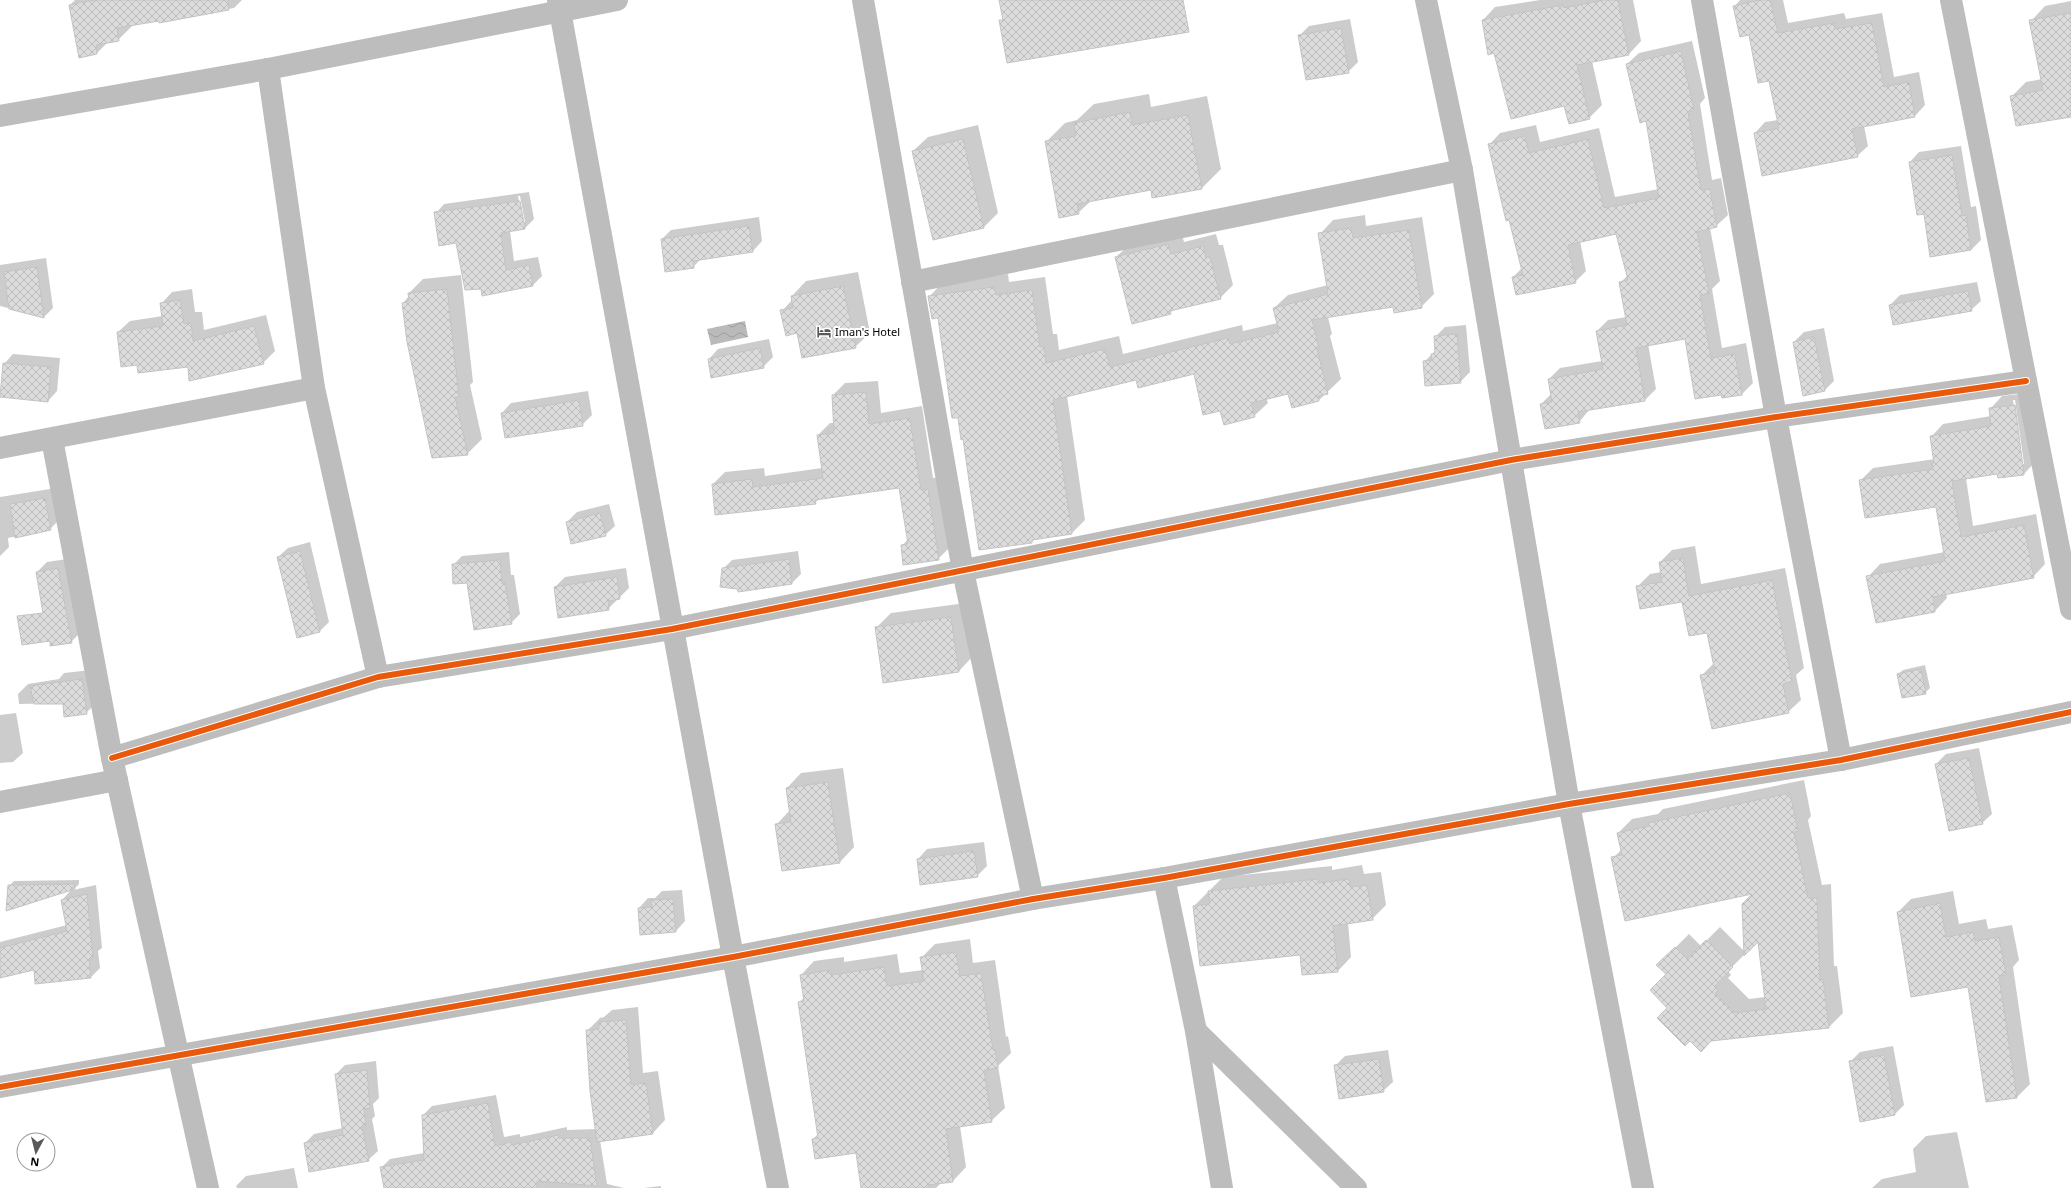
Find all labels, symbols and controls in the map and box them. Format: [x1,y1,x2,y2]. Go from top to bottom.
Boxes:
hotel icon: Iman's Hotel [816,324,832,340]
place label: Iman's Hotel [835,324,900,339]
north arrow [16,1132,56,1172]
text: N [29,1154,40,1170]

